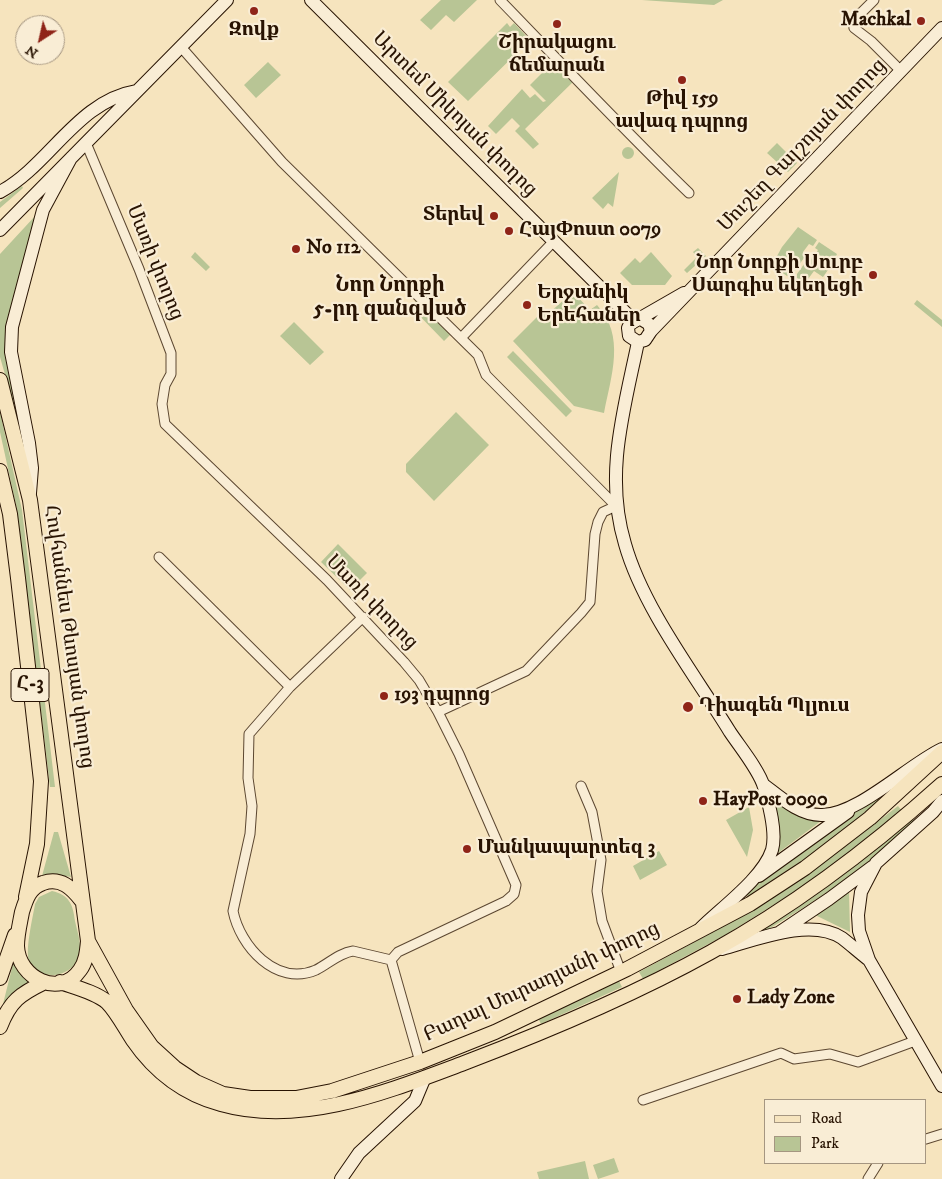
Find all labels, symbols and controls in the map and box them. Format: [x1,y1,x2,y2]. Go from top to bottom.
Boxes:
marker: Զովք [248,5,260,17]
place label: Machkal [841,9,911,33]
north arrow [15,15,65,65]
marker: Machkal [915,15,927,27]
marker: Շիրակացու ճեմարան [551,18,563,30]
place label: Զովք [229,19,279,43]
street label: Արտեմ Միկոյան փողոց [366,27,542,203]
place label: Շիրակացու ճեմարան [498,32,616,79]
text: N [22,41,42,62]
street label: Մուշեղ Գալշոյան փողոց [714,54,892,238]
marker: Թիվ 159 ավագ դպրոց [676,74,688,86]
place label: Թիվ 159 ավագ դպրոց [615,88,749,135]
street label: Մառի փողոց [120,202,188,324]
place label: Տերեվ [423,204,484,228]
marker: Տերեվ [488,210,500,222]
place label: ՀայՓոստ 0079 [519,219,661,243]
marker: ՀայՓոստ 0079 [503,225,515,237]
place label: No 112 [306,237,361,261]
marker: No 112 [290,243,302,255]
place label: Նոր Նորքի Սուրբ Սարգիս եկեղեցի [691,252,863,299]
marker: Նոր Նորքի Սուրբ Սարգիս եկեղեցի [867,269,879,281]
district label: Նոր Նորքի 5-րդ զանգված [314,274,466,324]
place label: Երջանիկ Երեհաներ [537,282,641,329]
marker: Երջանիկ Երեհաներ [521,299,533,311]
street label: Հովհաննես Թևոսյան փողոց [38,504,98,770]
street label: Մառի փողոց [320,551,422,655]
road number: Հ-3 [11,668,49,702]
place label: 193 դպրոց [394,684,490,708]
marker: 193 դպրոց [378,690,390,702]
place label: Դիագեն Պլյուս [699,695,849,719]
marker: Դիագեն Պլյուս [681,700,695,714]
place label: HayPost 0090 [713,789,828,813]
marker: HayPost 0090 [697,795,709,807]
place label: Մանկապարտեզ 3 [477,837,655,861]
marker: Մանկապարտեզ 3 [461,843,473,855]
street label: Բադալ Մուրադյանի փողոց [420,918,664,1048]
place label: Lady Zone [747,987,835,1011]
marker: Lady Zone [731,993,743,1005]
legend [764,1099,927,1164]
text: Road [811,1109,842,1128]
text: Park [811,1134,839,1153]

